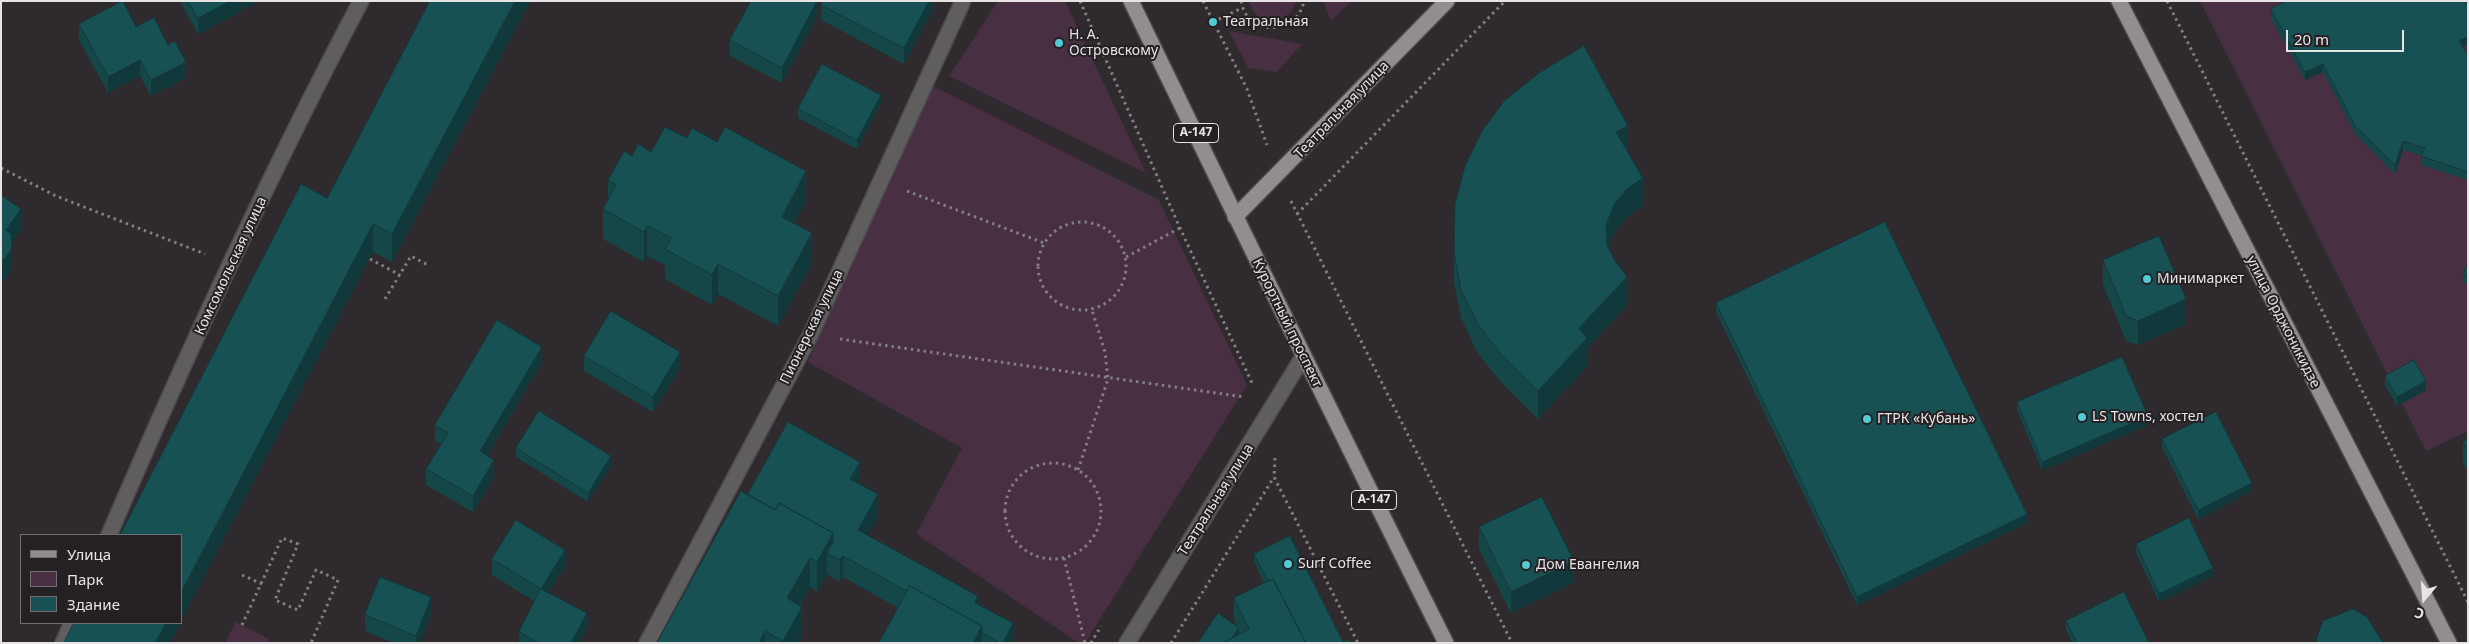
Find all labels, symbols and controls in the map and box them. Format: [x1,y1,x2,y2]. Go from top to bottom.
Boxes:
place label: Театральная [1223,14,1309,30]
marker: Театральная [1207,16,1219,28]
scale bar [2289,20,2406,52]
place label: Н. А. Островскому [1069,27,1158,59]
text: 20 m [2294,29,2329,49]
marker: Н. А. Островскому [1053,37,1065,49]
street label: Театральная улица [1291,58,1393,162]
road number: А-147 [1174,124,1218,142]
street label: Комсомольская улица [192,194,270,338]
street label: улица Орджоникидзе [2242,253,2324,391]
street label: Курортный проспект [1248,256,1326,390]
street label: Пионерская улица [777,267,847,387]
place label: Минимаркет [2157,271,2244,287]
marker: Минимаркет [2141,273,2153,285]
place label: LS Towns, хостел [2092,409,2204,425]
place label: ГТРК «Кубань» [1877,411,1975,427]
marker: LS Towns, хостел [2076,411,2088,423]
marker: ГТРК «Кубань» [1861,413,1873,425]
street label: Театральная улица [1175,441,1257,559]
road number: А-147 [1352,490,1396,510]
legend [20,534,182,624]
text: Улица [67,544,111,564]
place label: Surf Coffee [1298,556,1371,572]
place label: Дом Евангелия [1536,557,1640,573]
marker: Surf Coffee [1282,558,1294,570]
marker: Дом Евангелия [1520,559,1532,571]
text: Парк [67,569,103,589]
north arrow [2399,574,2449,624]
text: Здание [67,594,120,614]
text: С [2412,603,2426,624]

